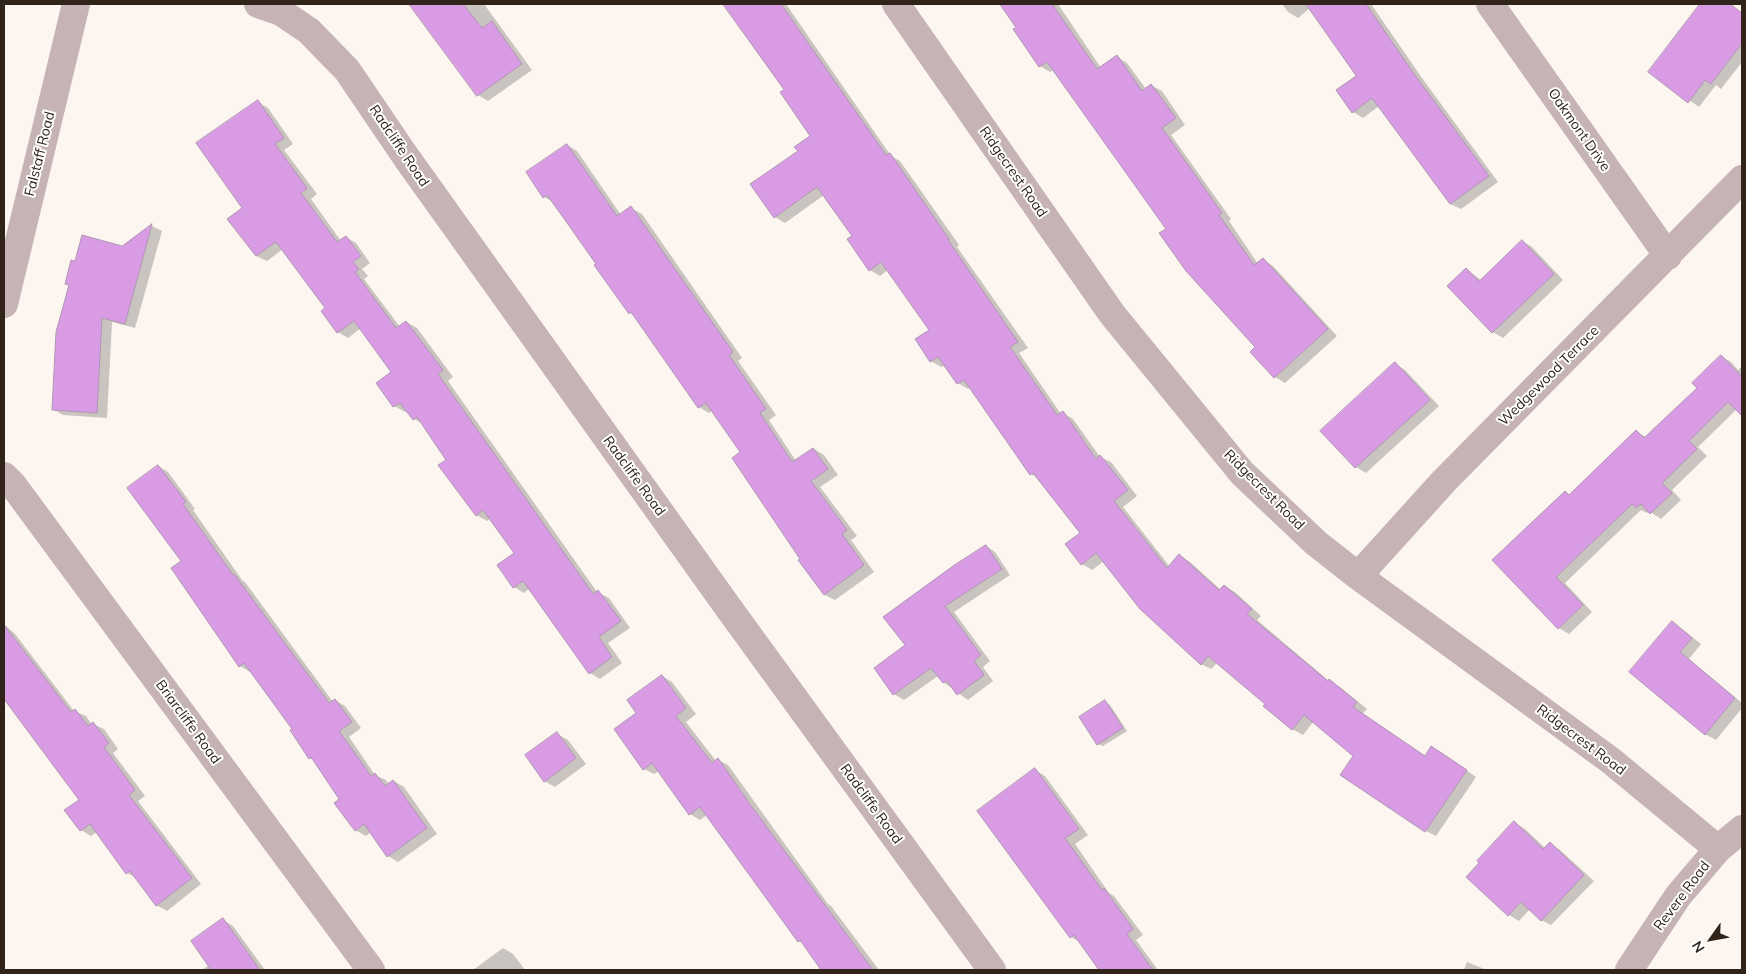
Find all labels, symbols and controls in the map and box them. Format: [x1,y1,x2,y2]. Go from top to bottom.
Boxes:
street label: Oakmont Drive [1544,85,1614,175]
street label: Radcliffe Road [366,102,432,190]
street label: Falstaff Road [21,110,59,198]
street label: Ridgecrest Road [975,123,1051,221]
street label: Wedgewood Terrace [1495,322,1603,430]
street label: Radcliffe Road [599,433,669,519]
street label: Ridgecrest Road [1220,446,1308,534]
street label: Briarcliffe Road [152,677,224,767]
street label: Ridgecrest Road [1533,701,1629,779]
street label: Radcliffe Road [836,761,906,847]
street label: Revere Road [1650,858,1714,934]
north arrow [1686,914,1736,964]
text: N [1688,938,1709,956]

